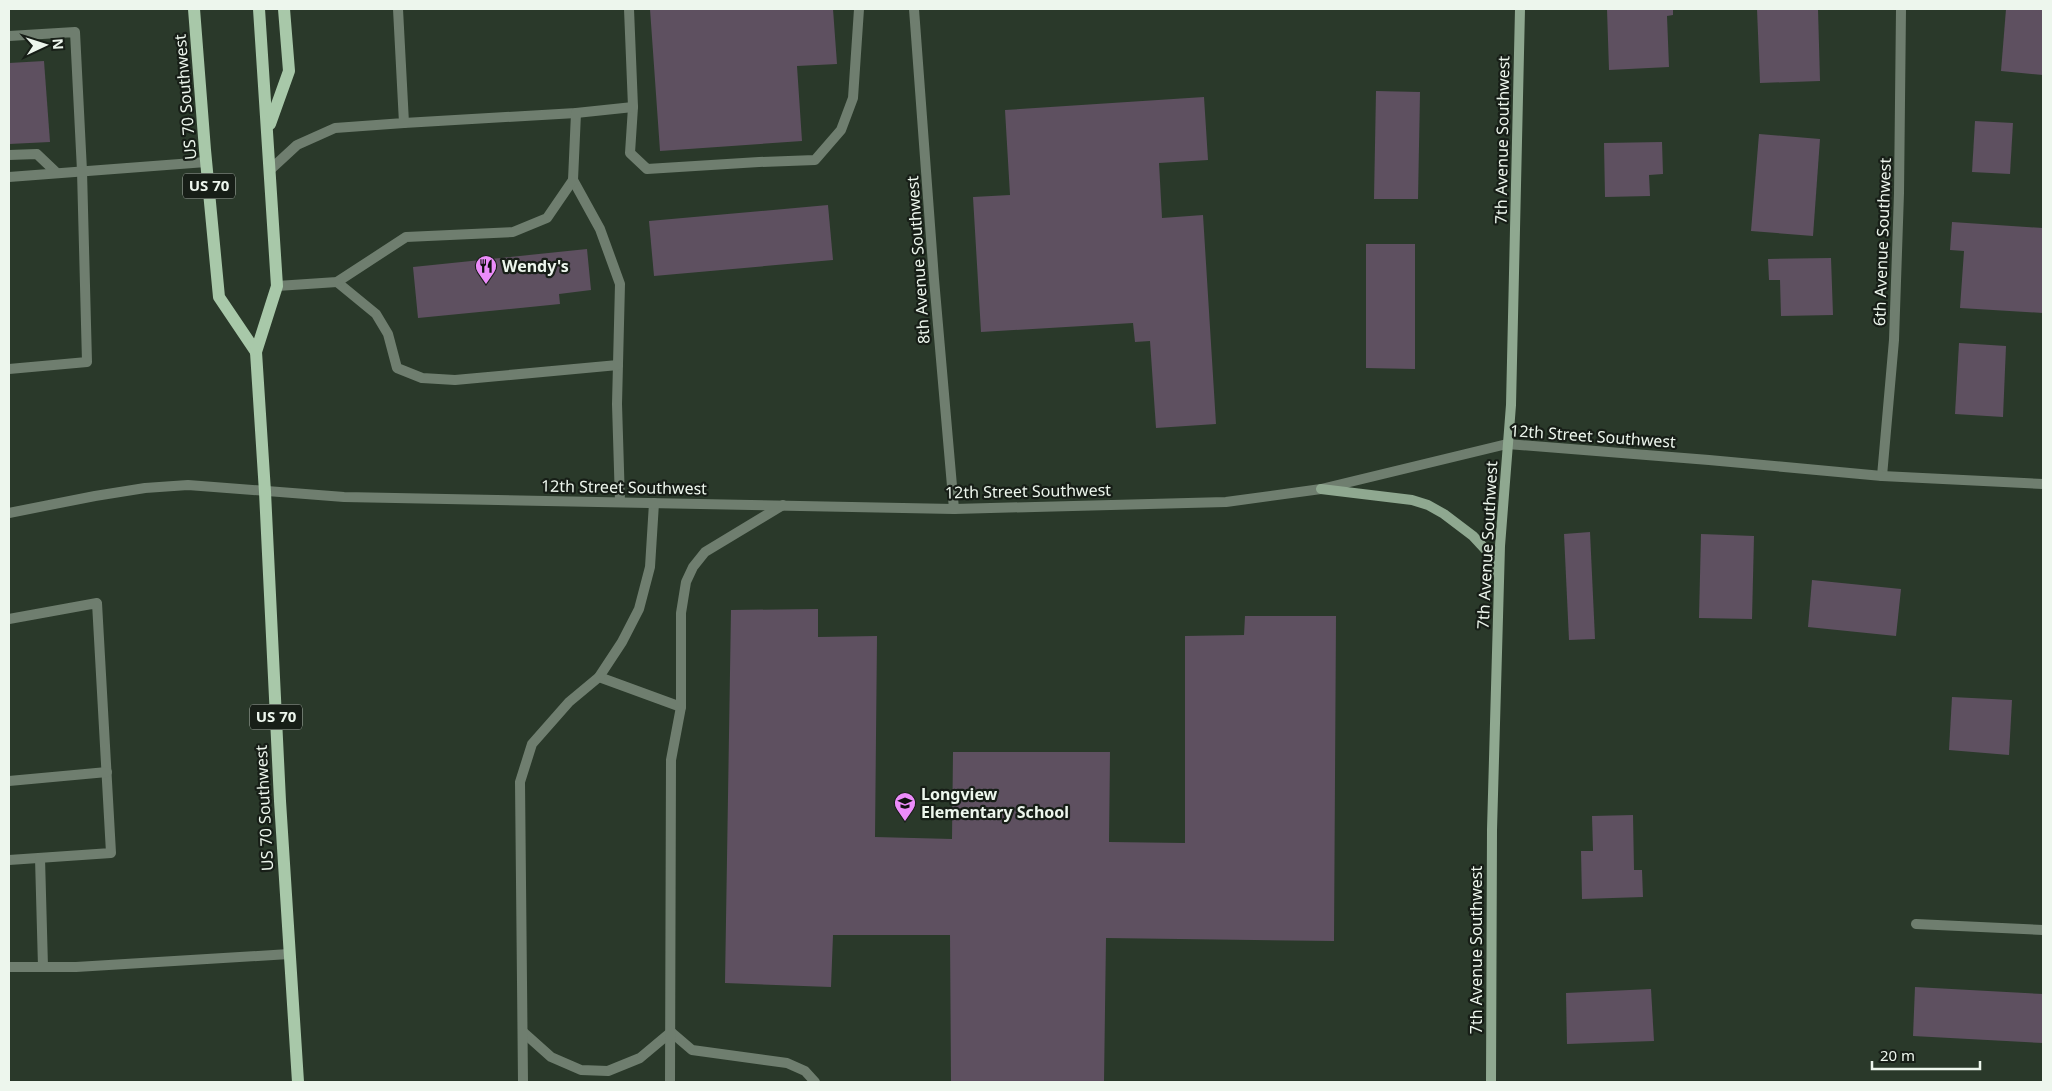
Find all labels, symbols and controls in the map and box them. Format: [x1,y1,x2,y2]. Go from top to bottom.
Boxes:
north arrow [20,20,70,70]
street label: US 70 Southwest [169,33,201,161]
text: N [49,38,68,50]
street label: 7th Avenue Southwest [1490,55,1514,224]
street label: 6th Avenue Southwest [1868,157,1896,327]
road number: US 70 [183,174,235,198]
street label: 8th Avenue Southwest [901,175,935,345]
restaurant icon: Wendy's [474,254,498,285]
place label: Wendy's [502,255,569,277]
street label: 12th Street Southwest [1509,419,1677,453]
street label: 7th Avenue Southwest [1472,460,1502,630]
street label: 12th Street Southwest [541,475,707,499]
street label: 12th Street Southwest [945,479,1111,503]
road number: US 70 [250,704,302,730]
street label: US 70 Southwest [250,744,278,872]
place label: Longview Elementary School [921,783,1069,823]
school or university icon: Longview Elementary School [893,791,917,822]
street label: 7th Avenue Southwest [1465,866,1487,1034]
scale bar [1872,1038,1980,1070]
text: 20 m [1880,1045,1915,1065]

